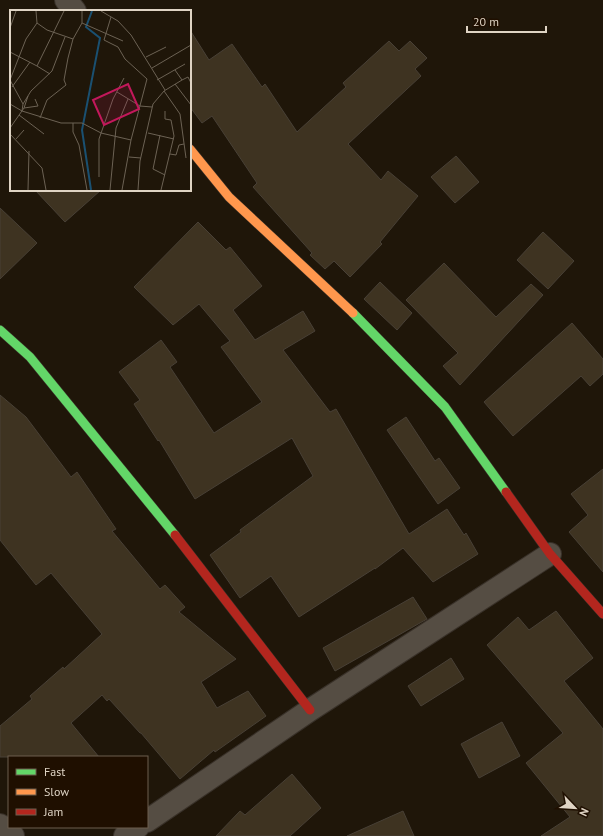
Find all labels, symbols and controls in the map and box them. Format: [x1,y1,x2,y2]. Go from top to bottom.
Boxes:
scale bar [467,8,546,34]
inset map [10,10,191,191]
text: 20 m [473,14,499,29]
legend [8,756,148,828]
text: Fast [44,764,65,779]
text: Slow [44,784,69,799]
north arrow [555,788,595,828]
text: Jam [43,804,63,819]
text: N [576,806,592,818]

